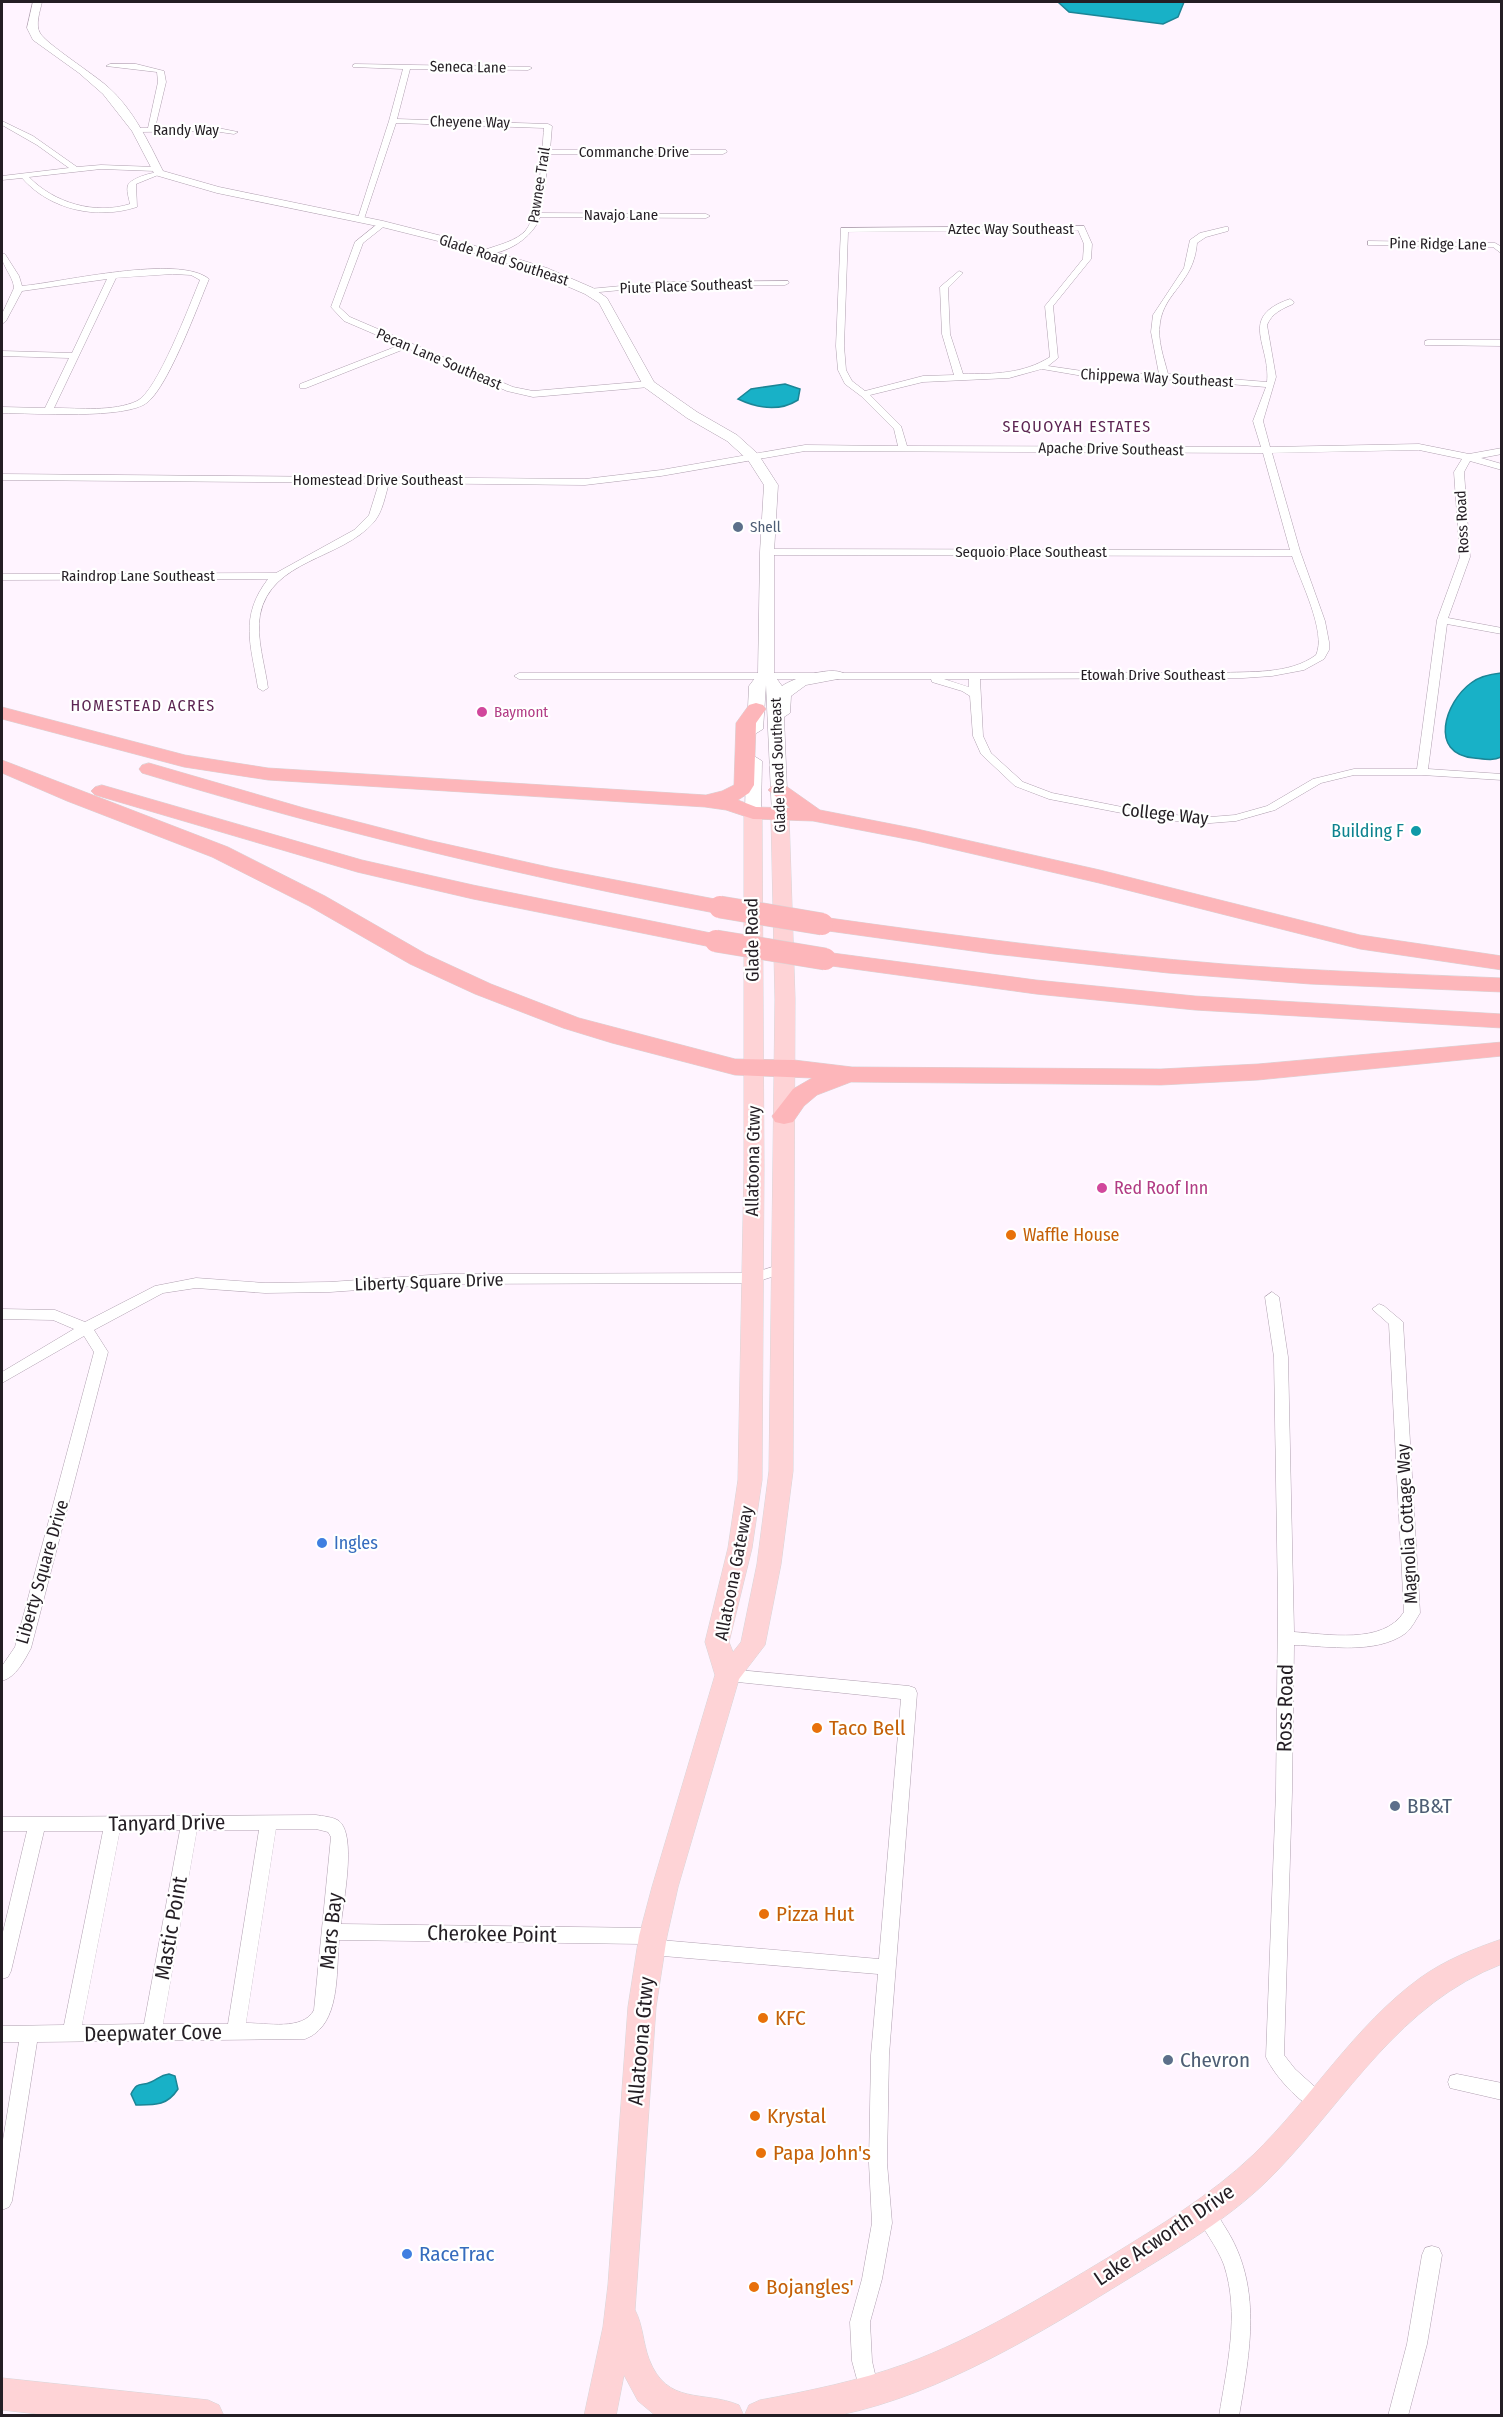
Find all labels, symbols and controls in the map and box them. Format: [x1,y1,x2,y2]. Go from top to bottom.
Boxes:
street label: Seneca Lane [430,57,506,77]
street label: Cheyene Way [430,112,511,132]
street label: Randy Way [153,121,219,139]
street label: Commanche Drive [579,143,689,161]
street label: Pawnee Trail [524,146,554,224]
street label: Navajo Lane [584,206,658,224]
street label: Aztec Way Southeast [948,220,1074,238]
street label: Glade Road Southeast [437,231,571,289]
street label: Pine Ridge Lane [1389,234,1487,254]
street label: Piute Place Southeast [619,275,753,297]
street label: Pecan Lane Southeast [374,324,504,394]
street label: Chippewa Way Southeast [1080,365,1234,391]
district label: SEQUOYAH ESTATES [1002,417,1152,436]
street label: Apache Drive Southeast [1038,439,1184,459]
street label: Homestead Drive Southeast [293,471,463,489]
street label: Ross Road [1451,490,1473,554]
place label: Shell [750,518,781,536]
marker: Shell [731,520,745,534]
street label: Sequoio Place Southeast [955,543,1107,561]
street label: Raindrop Lane Southeast [61,567,215,585]
street label: Etowah Drive Southeast [1081,666,1226,684]
district label: HOMESTEAD ACRES [70,696,216,715]
street label: Glade Road Southeast [767,697,789,833]
place label: Baymont [494,703,548,721]
marker: Baymont [475,705,489,719]
street label: College Way [1120,798,1210,830]
place label: Building F [1331,820,1404,842]
marker: Building F [1409,824,1423,838]
street label: Glade Road [740,898,764,982]
street label: Allatoona Gtwy [741,1105,765,1217]
place label: Red Roof Inn [1114,1177,1208,1199]
marker: Red Roof Inn [1095,1181,1109,1195]
place label: Waffle House [1023,1224,1120,1246]
marker: Waffle House [1004,1228,1018,1242]
street label: Liberty Square Drive [354,1268,504,1296]
street label: Magnolia Cottage Way [1392,1443,1422,1605]
street label: Liberty Square Drive [11,1497,73,1647]
street label: Allatoona Gateway [710,1504,758,1642]
place label: Ingles [334,1532,378,1554]
marker: Ingles [315,1536,329,1550]
street label: Ross Road [1271,1664,1299,1752]
place label: Taco Bell [829,1715,906,1741]
marker: Taco Bell [810,1721,824,1735]
place label: BB&T [1407,1793,1452,1819]
marker: BB&T [1388,1799,1402,1813]
street label: Tanyard Drive [108,1809,226,1837]
street label: Mastic Point [149,1874,193,1982]
street label: Mars Bay [314,1891,348,1971]
place label: Pizza Hut [776,1901,855,1927]
marker: Pizza Hut [757,1907,771,1921]
street label: Cherokee Point [427,1920,557,1948]
street label: Allatoona Gtwy [622,1975,660,2107]
place label: KFC [775,2005,806,2031]
marker: KFC [756,2011,770,2025]
street label: Deepwater Cove [84,2019,222,2047]
place label: Chevron [1180,2047,1250,2073]
marker: Chevron [1161,2053,1175,2067]
place label: Krystal [767,2103,826,2129]
marker: Krystal [748,2109,762,2123]
place label: Papa John's [773,2140,871,2166]
marker: Papa John's [754,2146,768,2160]
street label: Lake Acworth Drive [1089,2178,1239,2292]
place label: RaceTrac [419,2241,495,2267]
marker: RaceTrac [400,2247,414,2261]
place label: Bojangles' [766,2274,854,2300]
marker: Bojangles' [747,2280,761,2294]

